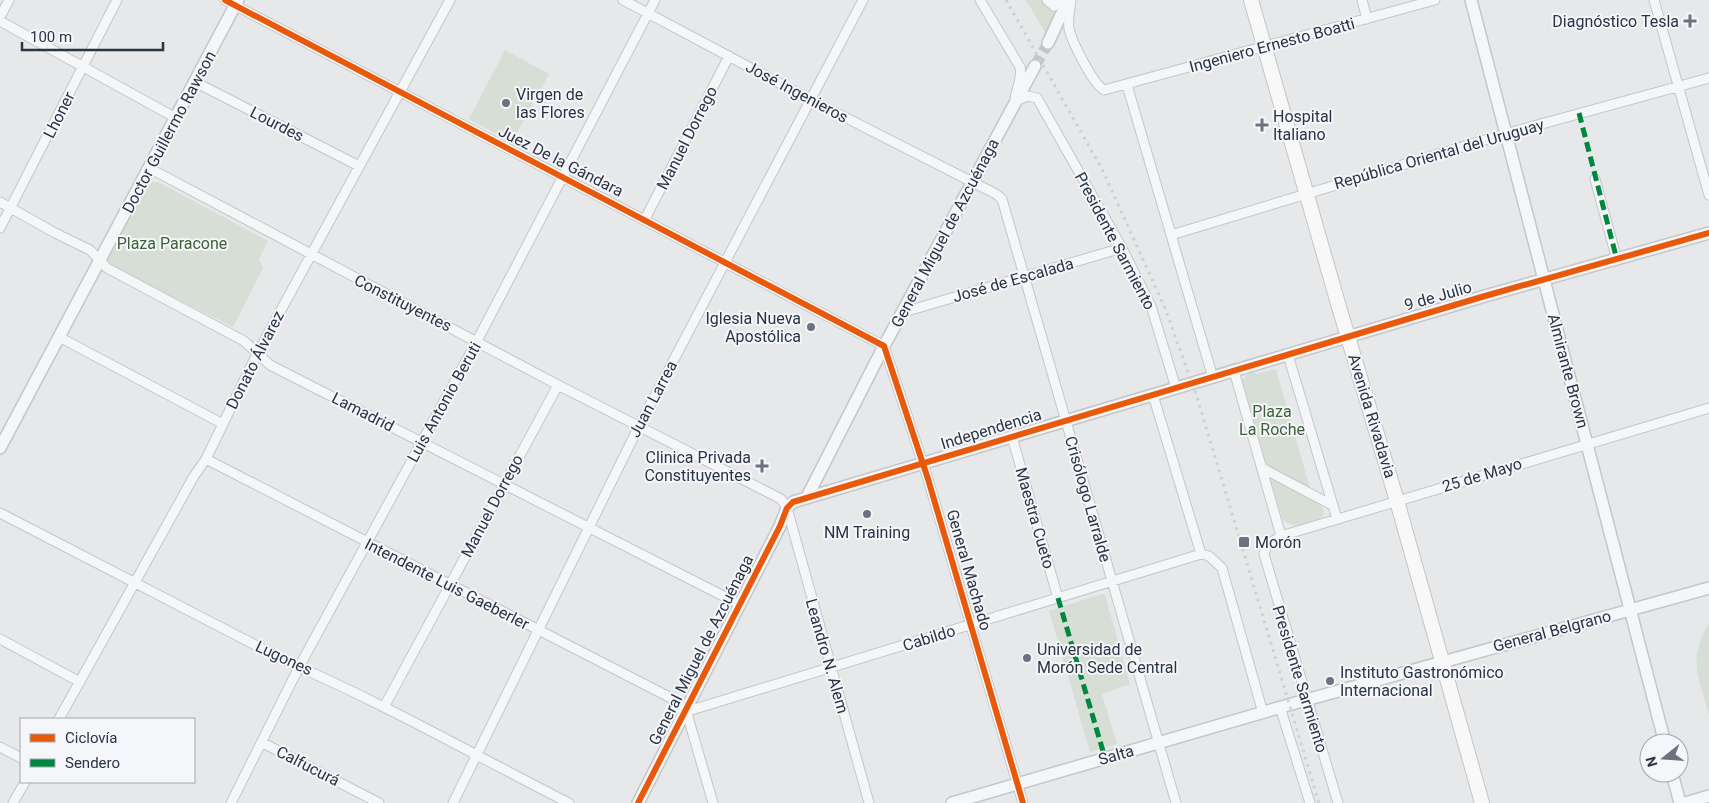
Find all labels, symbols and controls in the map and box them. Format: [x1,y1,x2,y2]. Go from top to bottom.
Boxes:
place label: Diagnóstico Tesla [1552,12,1679,31]
street label: Ingeniero Ernesto Boatti [1187,14,1357,76]
marker: Diagnóstico Tesla [1683,14,1697,28]
scale bar [22,20,164,52]
text: 100 m [30,28,72,46]
street label: Doctor Guillermo Rawson [118,48,220,216]
street label: José Ingenieros [743,57,851,127]
street label: Manuel Dorrego [653,83,721,193]
place label: Virgen de las Flores [516,85,585,122]
street label: Lhoner [39,88,79,141]
marker: Virgen de las Flores [500,97,512,109]
street label: Lourdes [247,102,307,146]
place label: Hospital Italiano [1273,107,1333,144]
street label: República Oriental del Uruguay [1332,115,1546,193]
marker: Hospital Italiano [1255,118,1269,132]
street label: Juez De la Gándara [495,121,627,201]
street label: General Miguel de Azcuénaga [887,135,1003,331]
street label: Presidente Sarmiento [1071,169,1159,313]
park label: Plaza Paracone [117,234,227,253]
street label: José de Escalada [950,254,1076,306]
street label: Constituyentes [351,270,455,336]
street label: 9 de Julio [1402,277,1474,315]
street label: Donato Álvarez [222,308,288,412]
place label: Iglesia Nueva Apostólica [706,309,801,346]
street label: Almirante Brown [1544,312,1592,430]
marker: Iglesia Nueva Apostólica [805,321,817,333]
street label: Luis Antonio Beruti [403,339,485,465]
street label: Avenida Rivadavia [1344,352,1400,480]
street label: Juan Larrea [625,357,681,441]
street label: Lamadrid [329,388,397,436]
park label: Plaza La Roche [1239,402,1305,439]
street label: Independencia [938,405,1044,453]
street label: Crisólogo Larralde [1061,434,1115,564]
place label: Clinica Privada Constituyentes [644,448,751,485]
street label: Manuel Dorrego [457,451,527,561]
street label: 25 de Mayo [1440,454,1524,496]
marker: Clinica Privada Constituyentes [755,459,769,473]
street label: Maestra Cueto [1011,465,1059,571]
street label: General Machado [943,507,995,633]
marker: NM Training [861,508,873,520]
place label: NM Training [824,523,910,542]
place label: Morón [1255,533,1301,552]
street label: Intendente Luis Gaeberler [362,534,533,634]
marker: Morón [1237,535,1251,549]
street label: General Miguel de Azcuénaga [645,552,757,748]
street label: Leandro N. Alem [802,596,852,716]
street label: Presidente Sarmiento [1269,603,1331,755]
street label: General Belgrano [1491,606,1613,656]
street label: Cabildo [900,621,958,655]
street label: Lugones [252,637,316,679]
place label: Universidad de Morón Sede Central [1037,640,1177,677]
marker: Universidad de Morón Sede Central [1021,652,1033,664]
place label: Instituto Gastronómico Internacional [1340,663,1504,700]
marker: Instituto Gastronómico Internacional [1324,675,1336,687]
legend [20,718,195,783]
text: Ciclovía [65,729,118,747]
north arrow [1639,733,1689,783]
street label: Salta [1096,741,1136,769]
street label: Calfucurá [273,742,343,790]
text: Sendero [65,754,120,772]
text: N [1642,755,1661,769]

